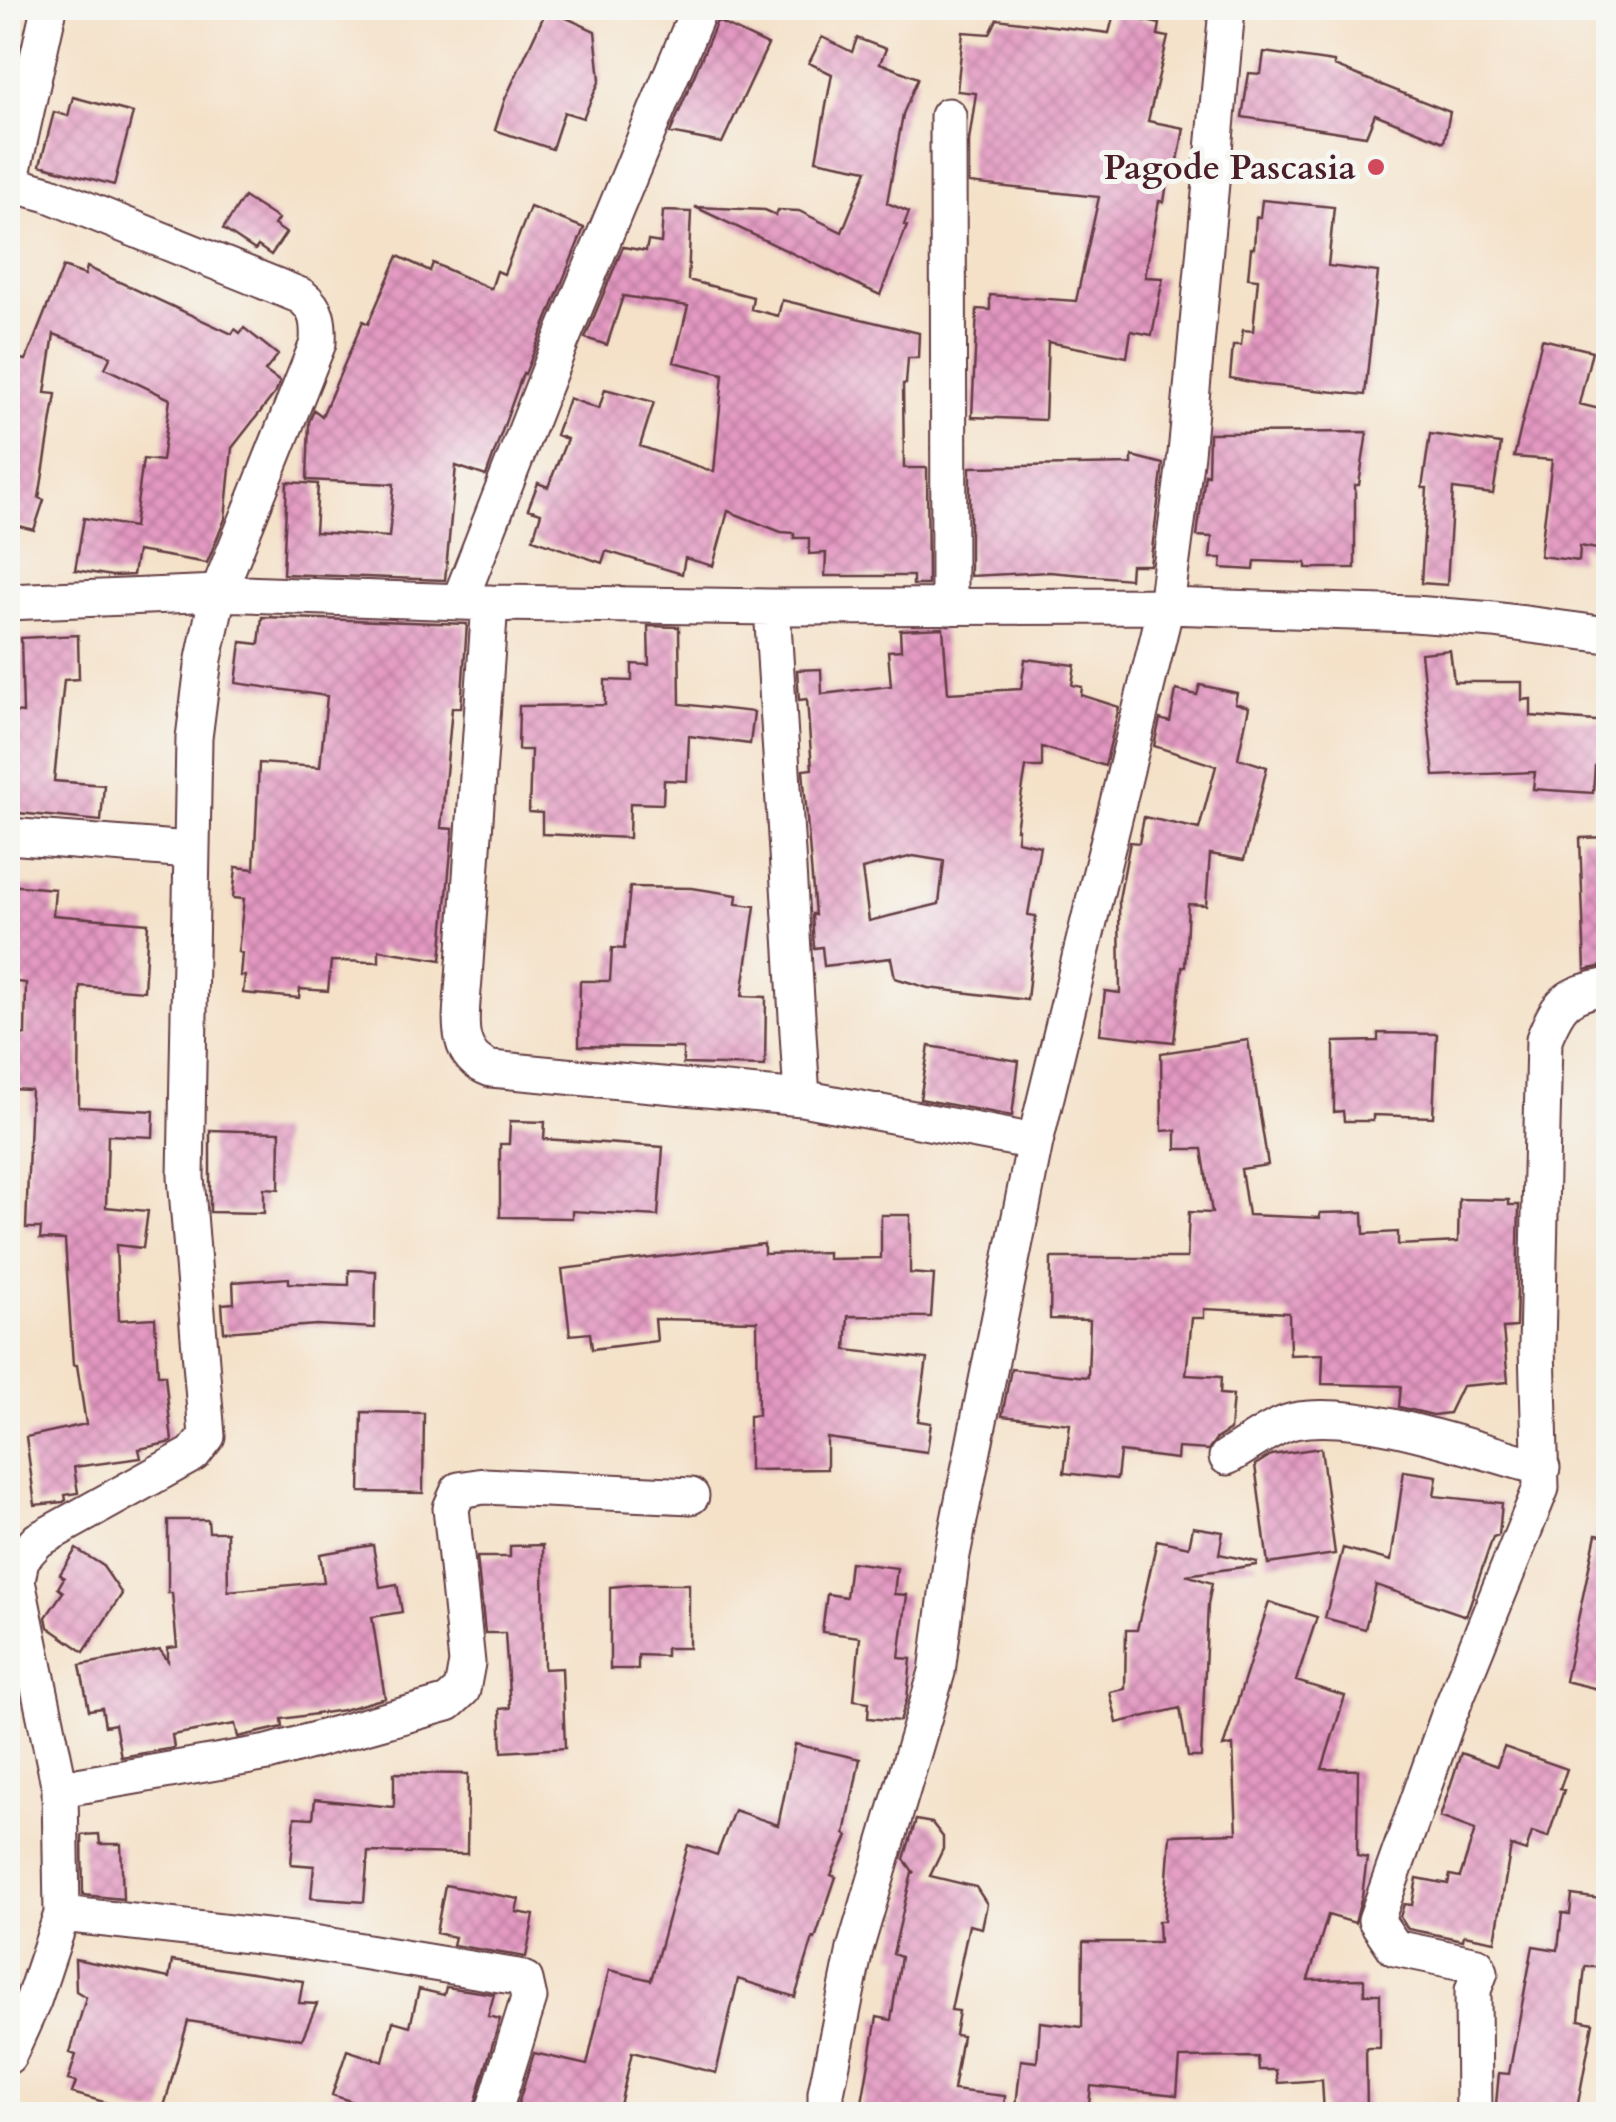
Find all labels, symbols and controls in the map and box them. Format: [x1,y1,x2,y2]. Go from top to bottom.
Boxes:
place label: Pagode Pascasia [1104,144,1356,192]
marker: Pagode Pascasia [1365,156,1387,178]

